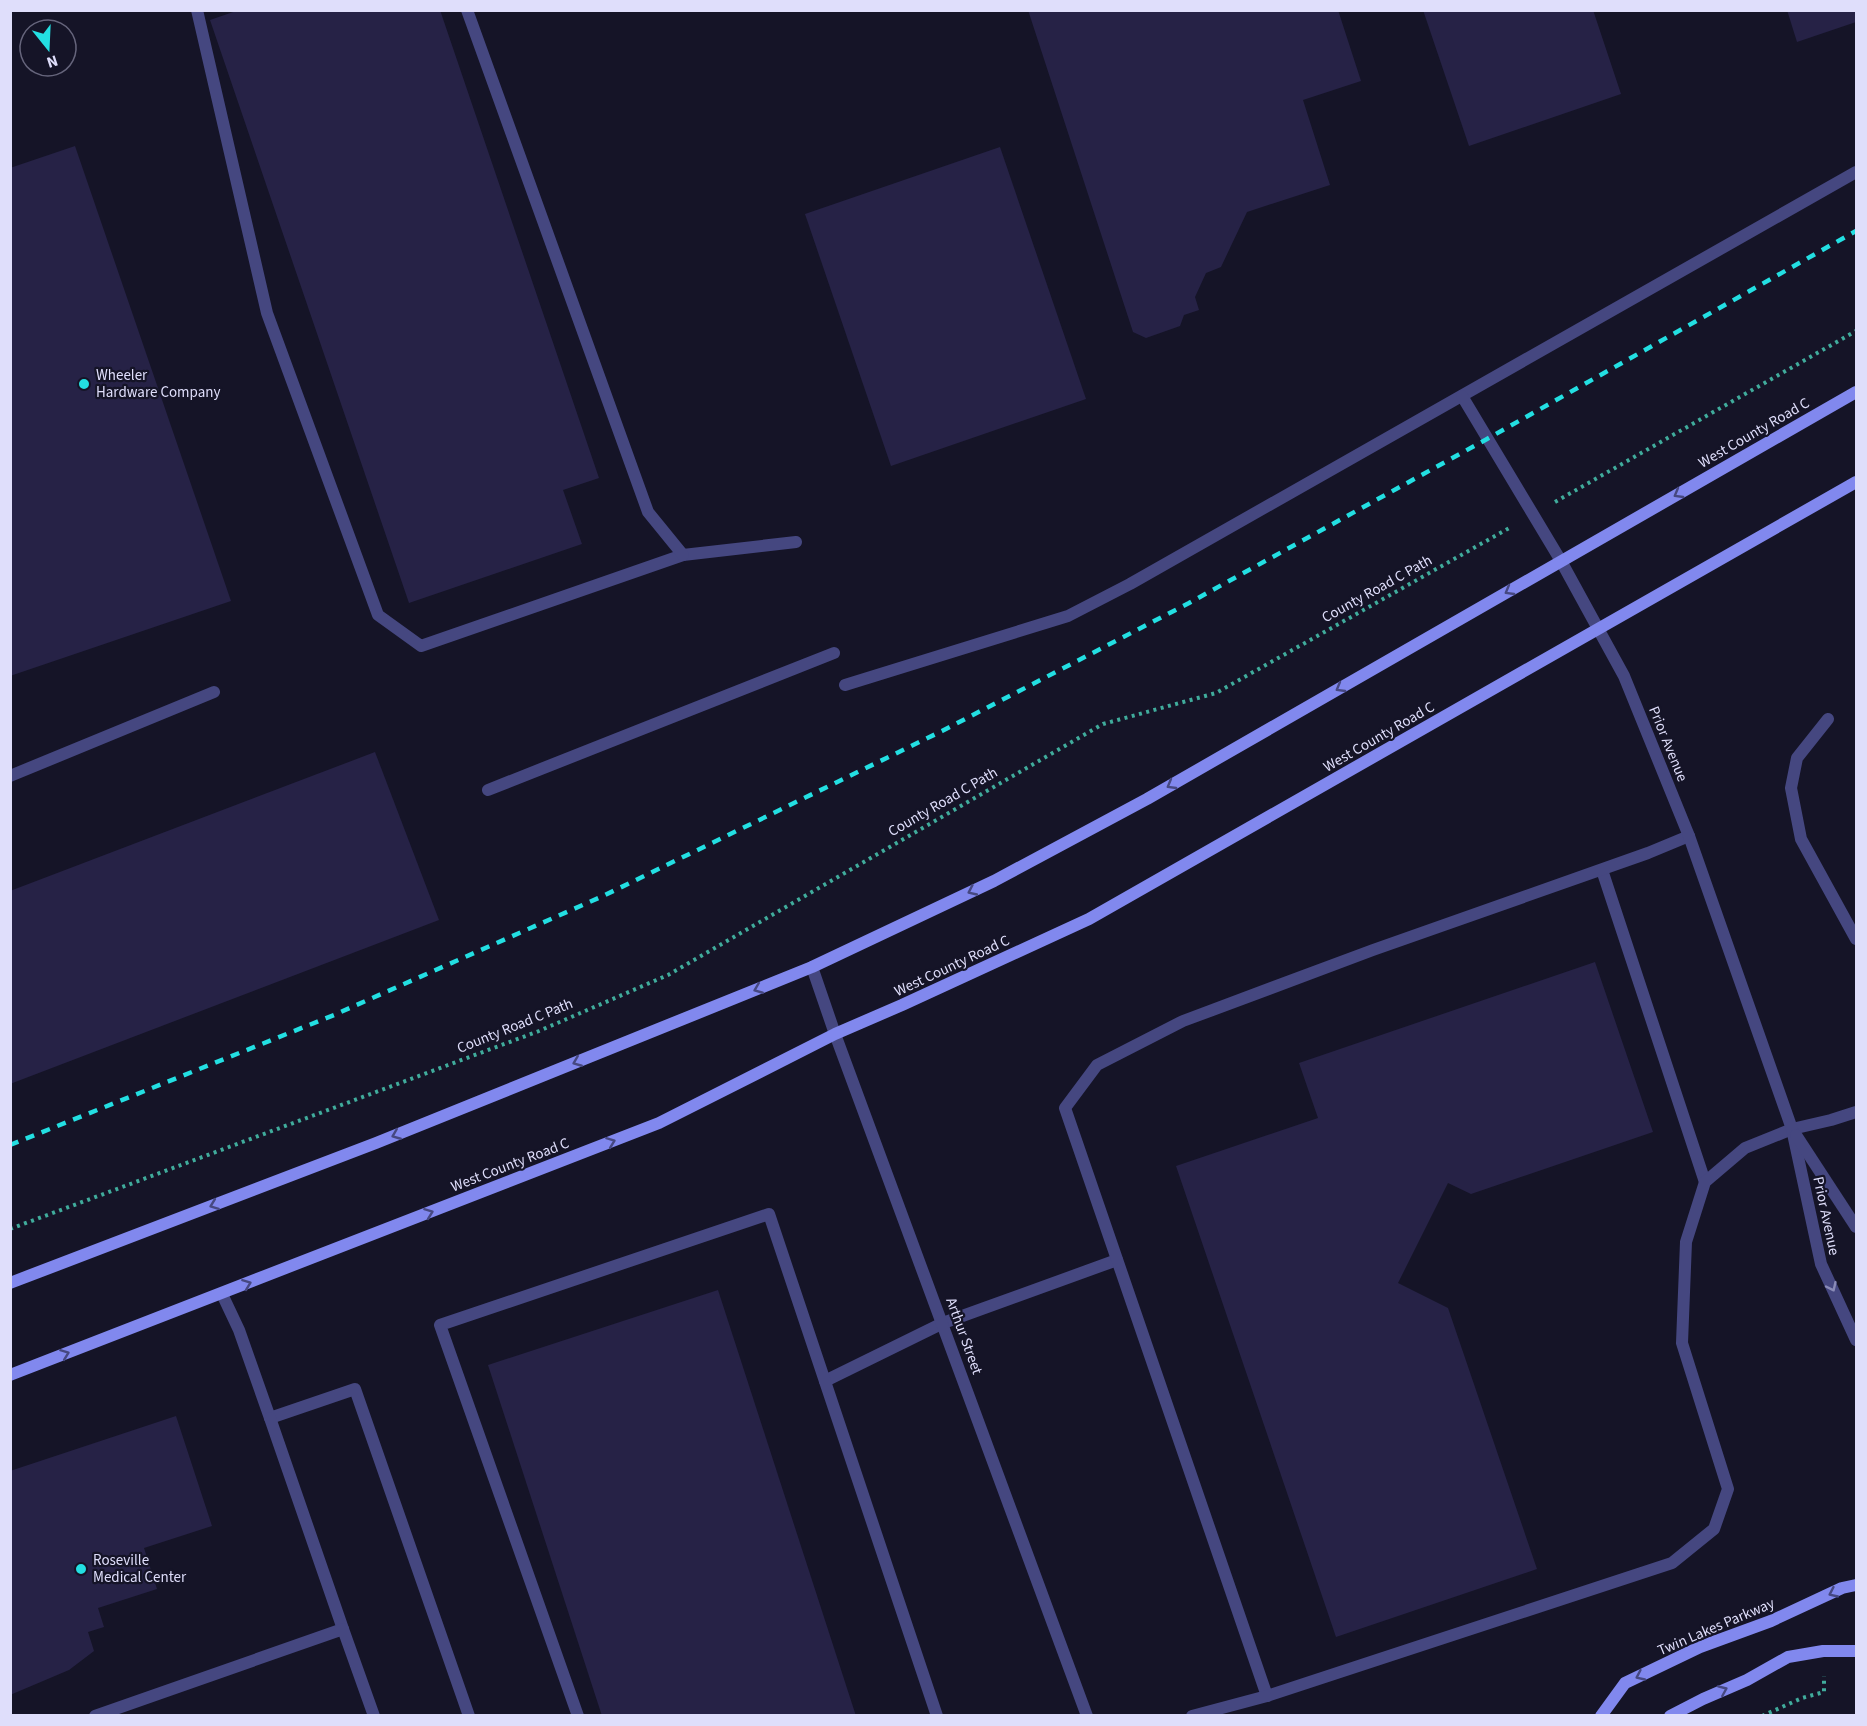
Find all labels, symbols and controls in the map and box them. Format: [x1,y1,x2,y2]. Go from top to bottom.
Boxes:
north arrow [18,18,78,78]
text: N [44,49,61,73]
place label: Wheeler Hardware Company [96,365,220,403]
marker: Wheeler Hardware Company [77,377,91,391]
street label: West County Road C [1695,392,1814,473]
one-way arrow [1674,487,1684,498]
street label: County Road C Path [1318,550,1436,628]
one-way arrow [1505,584,1515,595]
one-way arrow [1336,681,1346,693]
street label: West County Road C [1320,696,1439,777]
street label: Prior Avenue [1643,703,1693,785]
street label: County Road C Path [884,762,1002,842]
one-way arrow [1167,778,1177,790]
one-way arrow [967,884,978,896]
street label: West County Road C [891,930,1014,1002]
one-way arrow [753,982,764,994]
street label: County Road C Path [454,993,576,1059]
one-way arrow [572,1055,583,1067]
one-way arrow [391,1128,402,1140]
street label: West County Road C [448,1133,573,1197]
one-way arrow [604,1137,615,1149]
street label: Prior Avenue [1807,1175,1845,1257]
one-way arrow [209,1198,220,1210]
one-way arrow [423,1208,434,1220]
one-way arrow [241,1279,252,1291]
one-way arrow [1824,1281,1836,1292]
street label: Arthur Street [940,1295,988,1377]
one-way arrow [59,1349,70,1361]
place label: Roseville Medical Center [93,1550,187,1588]
marker: Roseville Medical Center [74,1562,88,1576]
one-way arrow [1828,1585,1839,1597]
street label: Twin Lakes Parkway [1654,1593,1778,1661]
one-way arrow [1636,1668,1647,1680]
one-way arrow [1717,1685,1728,1697]

